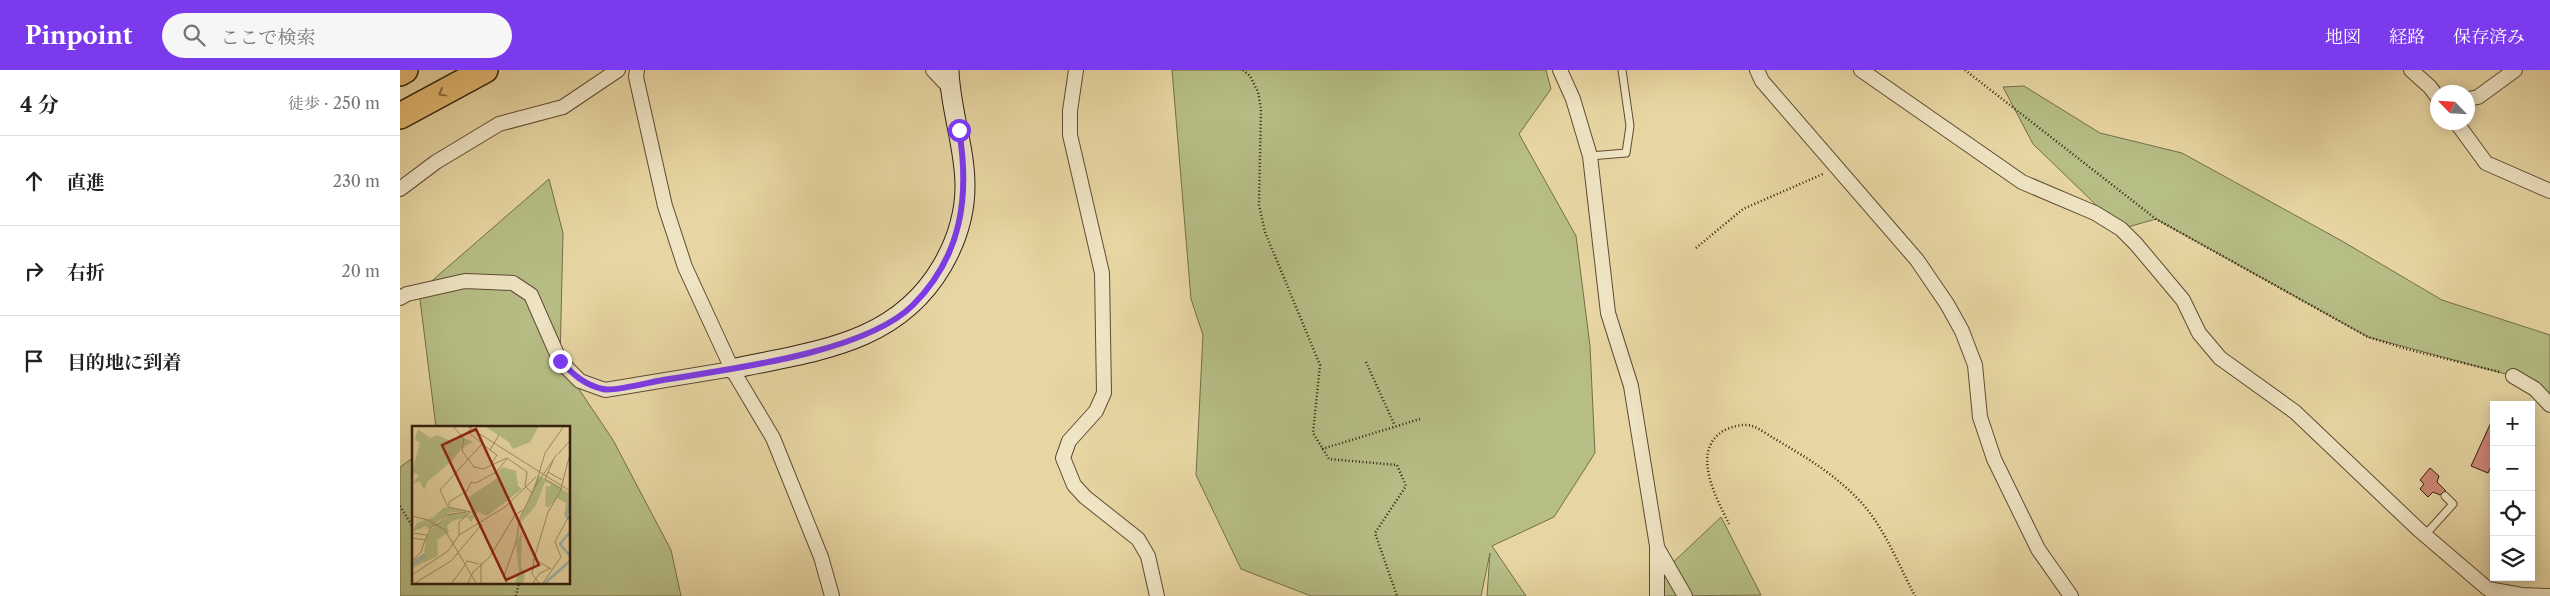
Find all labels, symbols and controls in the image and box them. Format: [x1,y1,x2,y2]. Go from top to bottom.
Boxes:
search box [162,13,512,58]
text: Pinpoint [25,21,132,50]
icon: search [180,21,208,49]
text: ここで検索 [220,26,315,49]
text: 地図 [2325,26,2361,48]
text: 経路 [2389,26,2425,48]
text: 保存済み [2453,26,2525,48]
north arrow [2430,85,2475,130]
one-way arrow [439,87,448,97]
text: 4 分 [20,92,59,117]
text: 徒歩 · 250 m [288,93,380,113]
route start [948,119,971,142]
icon: ahead [20,167,48,195]
text: 直進 [67,171,105,194]
text: 230 m [333,171,380,191]
icon: right [20,257,48,285]
text: 右折 [67,261,105,284]
text: 20 m [341,261,380,281]
icon: arrive [20,347,48,375]
route end [549,350,572,373]
text: 目的地に到着 [67,351,181,374]
map controls [2490,401,2535,581]
button: + [2490,401,2535,446]
inset map [412,426,570,584]
button: − [2490,446,2535,491]
button: locate [2490,491,2535,536]
button: layers [2490,536,2535,581]

